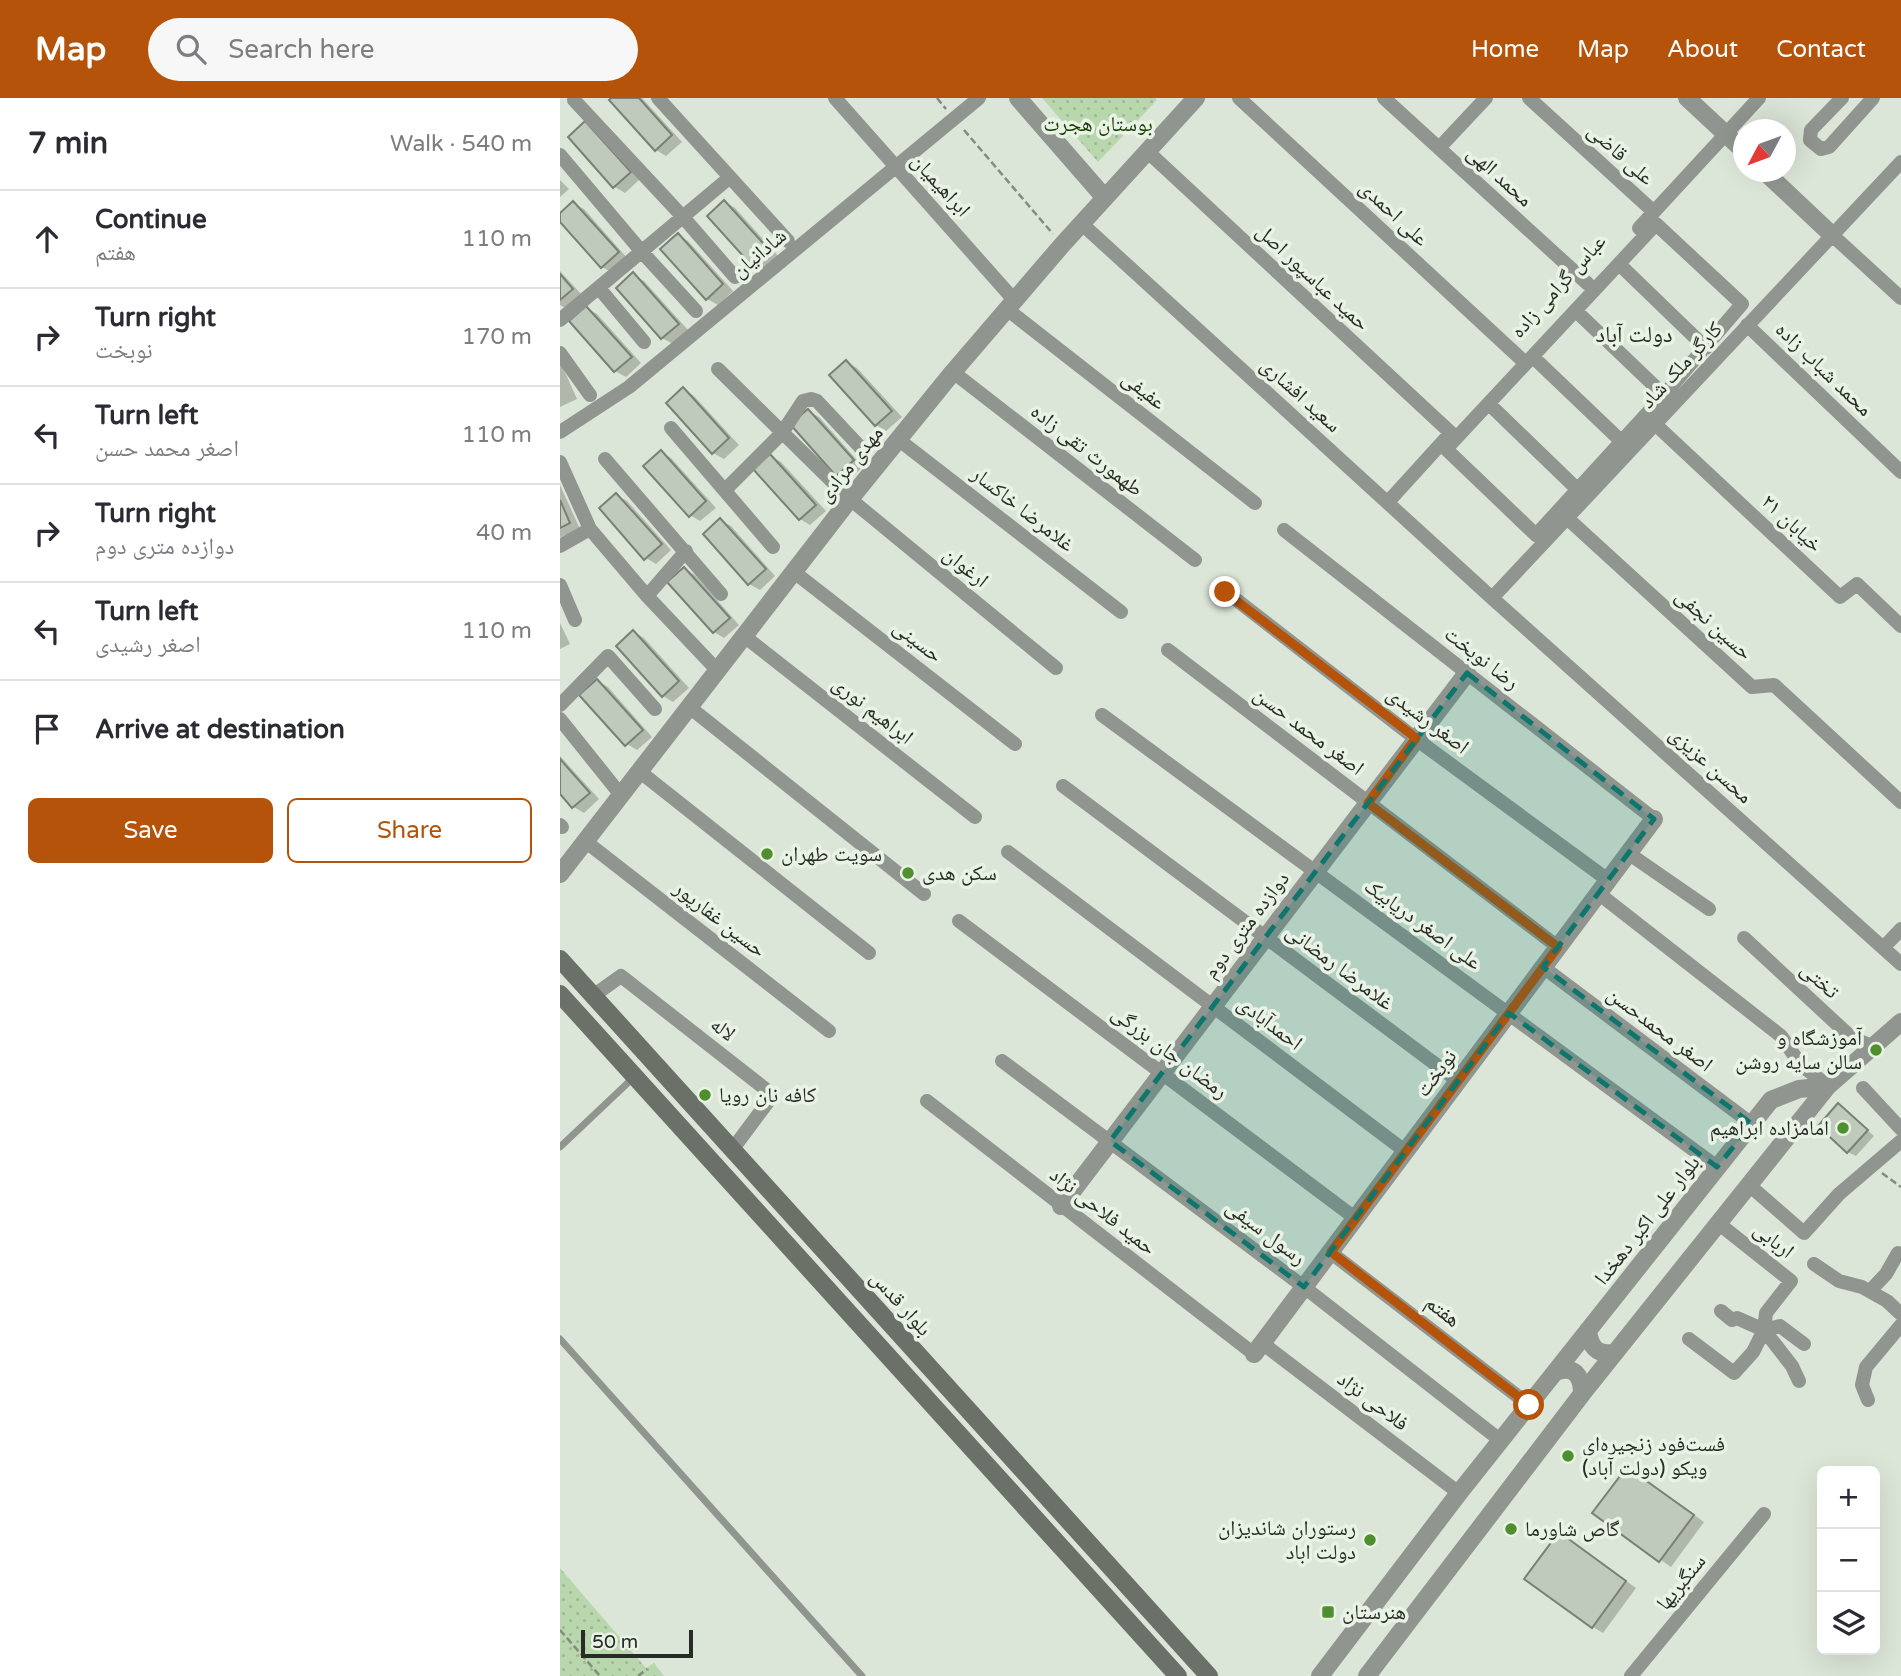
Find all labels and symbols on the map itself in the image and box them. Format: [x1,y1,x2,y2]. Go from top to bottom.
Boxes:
park label: بوستان هجرت [1043,112,1153,137]
street label: علی قاضی [1582,118,1659,191]
north arrow [1733,119,1796,182]
street label: محمد الهی [1462,140,1538,212]
street label: ابراهیمیان [906,149,975,222]
street label: علی احمدی [1354,175,1434,252]
street label: حمید عباسپور اصل [1251,219,1374,336]
street label: شادانیان [727,223,792,283]
street label: عباس گرامی زاده [1505,229,1612,343]
street label: کارگر ملک شاد [1635,317,1728,414]
street label: محمد شباب زاده [1770,317,1877,422]
district label: دولت آباد [1595,321,1673,349]
street label: سعید افشاری [1255,353,1346,438]
street label: عفیفی [1117,366,1171,416]
street label: طهمورث تقی زاده [1026,399,1148,502]
street label: مهدی مرادی [812,421,889,507]
street label: غلامرضا خاکسار [966,461,1079,557]
street label: خیابان ۲۱ [1756,489,1827,558]
street label: ارغوان [938,542,993,593]
route end [1209,576,1240,607]
street label: حسین نجفی [1670,583,1757,665]
street label: حسینی [888,614,947,668]
street label: رضا نوبخت [1439,621,1524,695]
street label: ابراهیم نوری [827,671,918,750]
street label: اصغر رشیدی [1382,681,1474,759]
street label: اصغر محمد حسن [1249,682,1369,781]
street label: محسن عزیزی [1664,722,1757,809]
place label: سويت طهران [781,842,882,867]
marker: سويت طهران [759,846,775,862]
place label: سكن هدى [922,861,997,886]
marker: سكن هدى [900,865,916,881]
street label: دوازده متری دوم [1198,867,1295,984]
street label: علی اصغر دریابیک [1359,874,1486,976]
street label: حسین غفارپور [668,875,771,963]
street label: غلامرضا رمضانی [1281,919,1399,1016]
street label: تختی [1795,957,1844,1004]
street label: اصغر محمدحسن [1602,982,1717,1077]
street label: احمدآبادی [1232,991,1307,1056]
street label: رمضان جان بزرگی [1107,1001,1233,1104]
street label: لاله [705,1012,740,1047]
place label: آموزشگاه و سالن سایه روشن [1735,1026,1863,1075]
marker: آموزشگاه و سالن سایه روشن [1868,1042,1884,1058]
street label: نوبخت [1411,1045,1462,1102]
place label: کافه نان رویا [719,1083,816,1108]
marker: کافه نان رویا [697,1087,713,1103]
place label: امامزاده ابراهیم [1710,1116,1829,1142]
marker: امامزاده ابراهیم [1835,1120,1851,1136]
street label: بلوار علی اکبر دهخدا [1589,1151,1706,1290]
street label: حمید فلاحی نژاد [1045,1162,1161,1261]
street label: رسول سیفی [1221,1194,1311,1271]
street label: اربابی [1749,1217,1799,1264]
street label: بلوار قدس [865,1265,936,1341]
street label: هفتم [1420,1290,1465,1334]
street label: فلاحی نژاد [1332,1366,1413,1436]
route start [1513,1389,1544,1420]
place label: فست‌فود زنجیره‌ای ویکو (دولت آباد) [1582,1432,1725,1481]
marker: فست‌فود زنجیره‌ای ویکو (دولت آباد) [1560,1448,1576,1464]
place label: رستوران شاندیزان دولت اباد [1218,1516,1356,1565]
place label: گاص شاورما [1525,1517,1620,1542]
marker: گاص شاورما [1503,1521,1519,1537]
marker: رستوران شاندیزان دولت اباد [1362,1532,1378,1548]
street label: سنگبریها [1651,1549,1711,1615]
place label: هنرستان [1342,1600,1406,1625]
marker: هنرستان [1320,1604,1336,1620]
scale bar [581,1627,693,1659]

